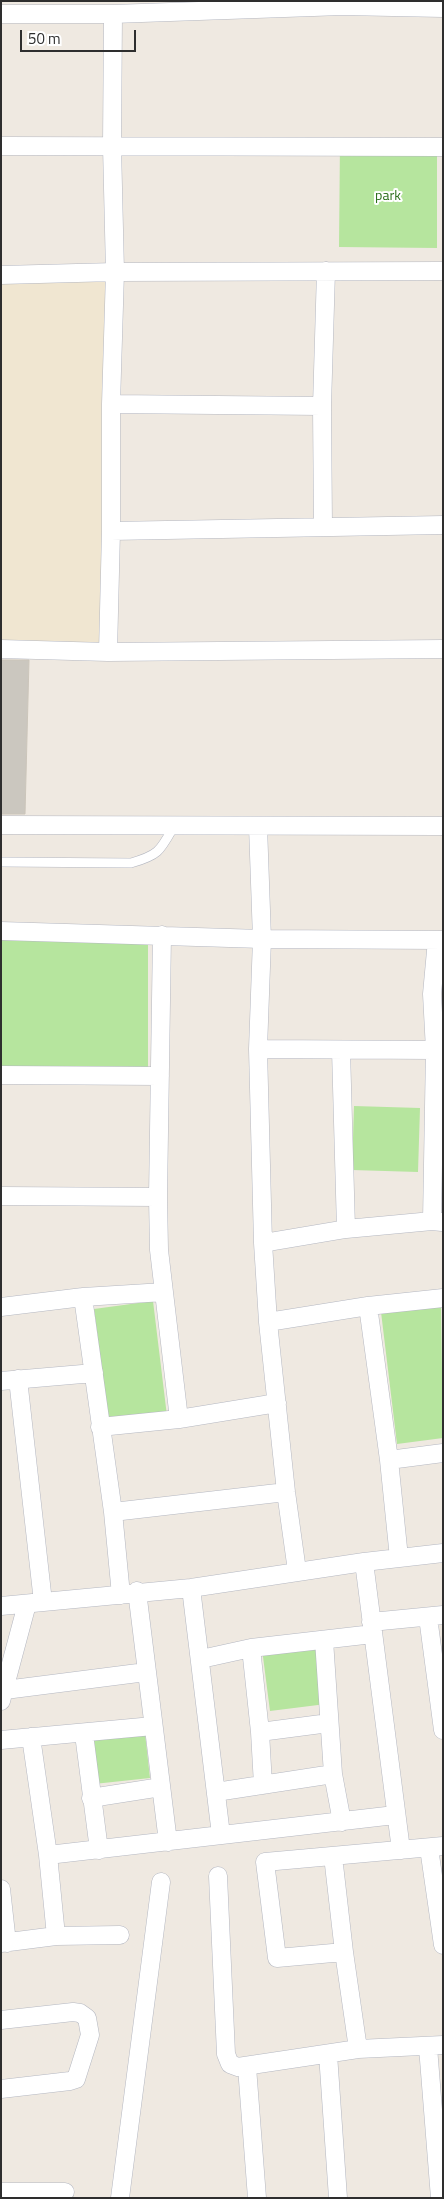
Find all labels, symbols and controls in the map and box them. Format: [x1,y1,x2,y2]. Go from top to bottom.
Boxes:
scale bar [22,20,139,52]
text: 50 m [28,27,61,50]
park label: park [375,189,401,205]

